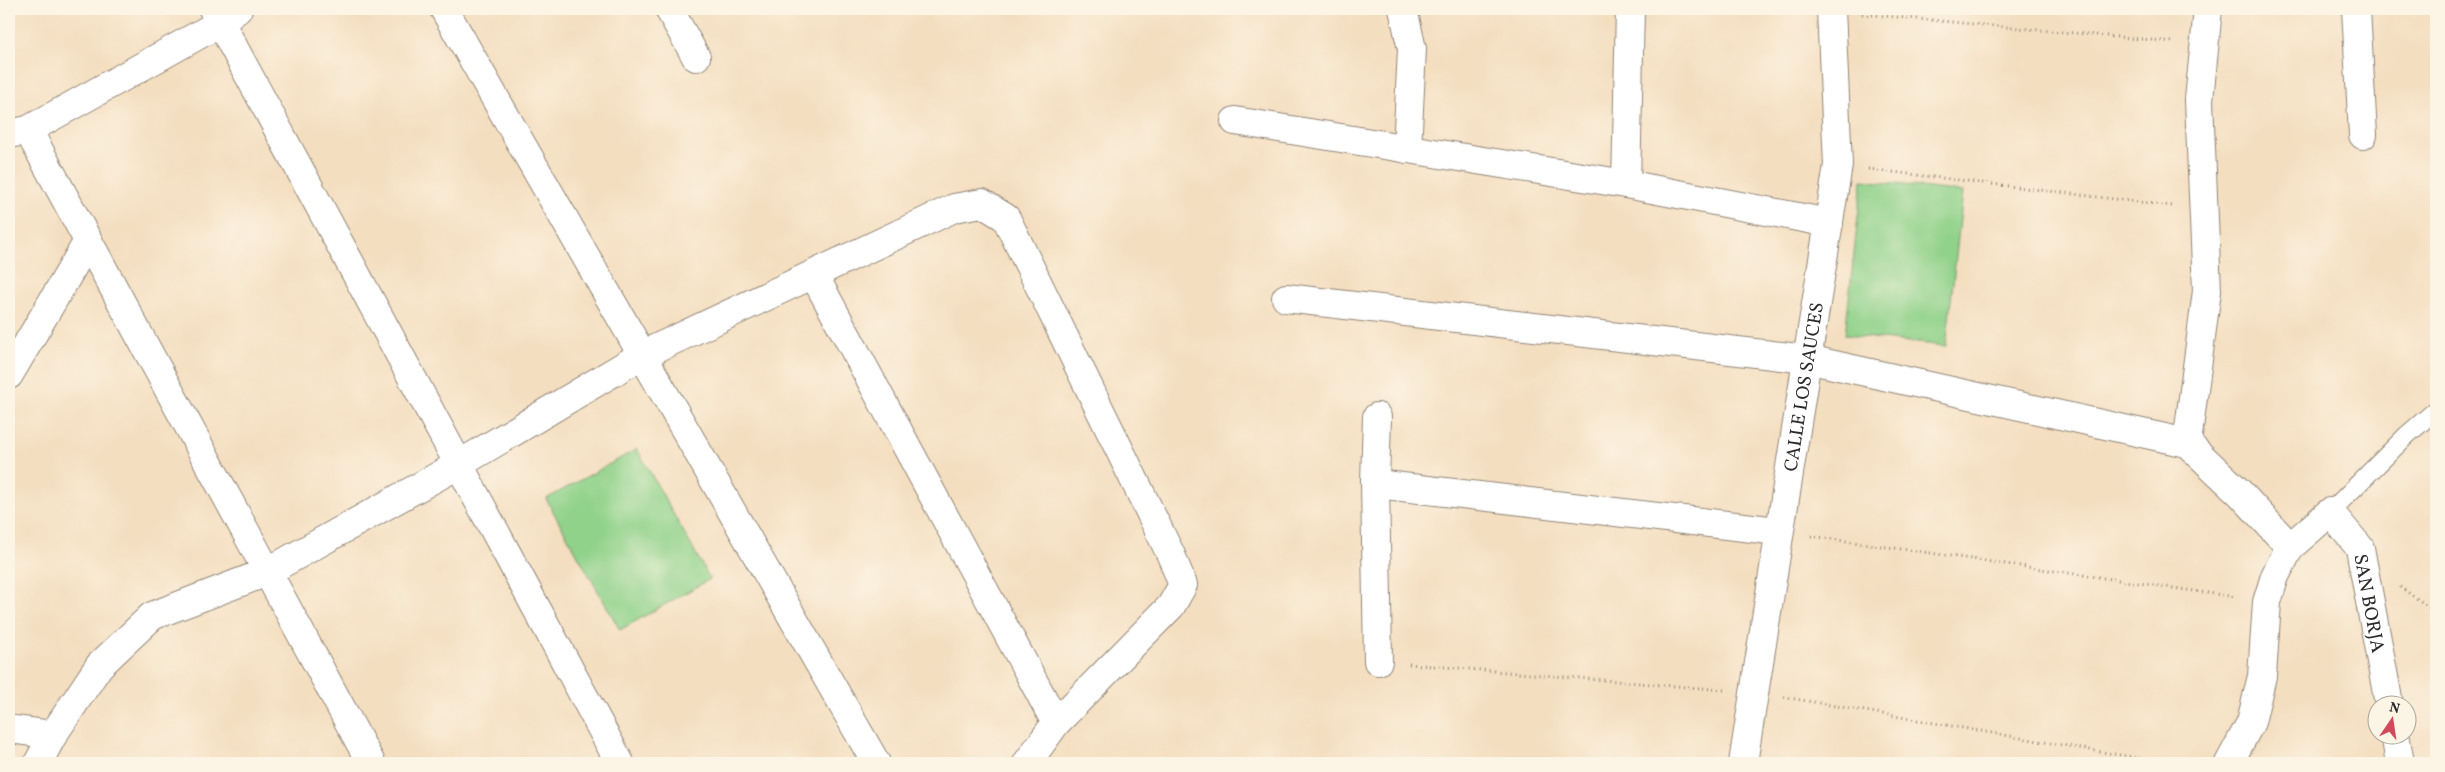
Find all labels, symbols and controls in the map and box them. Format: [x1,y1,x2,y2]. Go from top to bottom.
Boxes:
street label: CALLE LOS SAUCES [1778,301,1831,474]
street label: SAN BORJA [2346,552,2390,655]
north arrow [2368,694,2418,744]
text: N [2387,698,2402,719]

